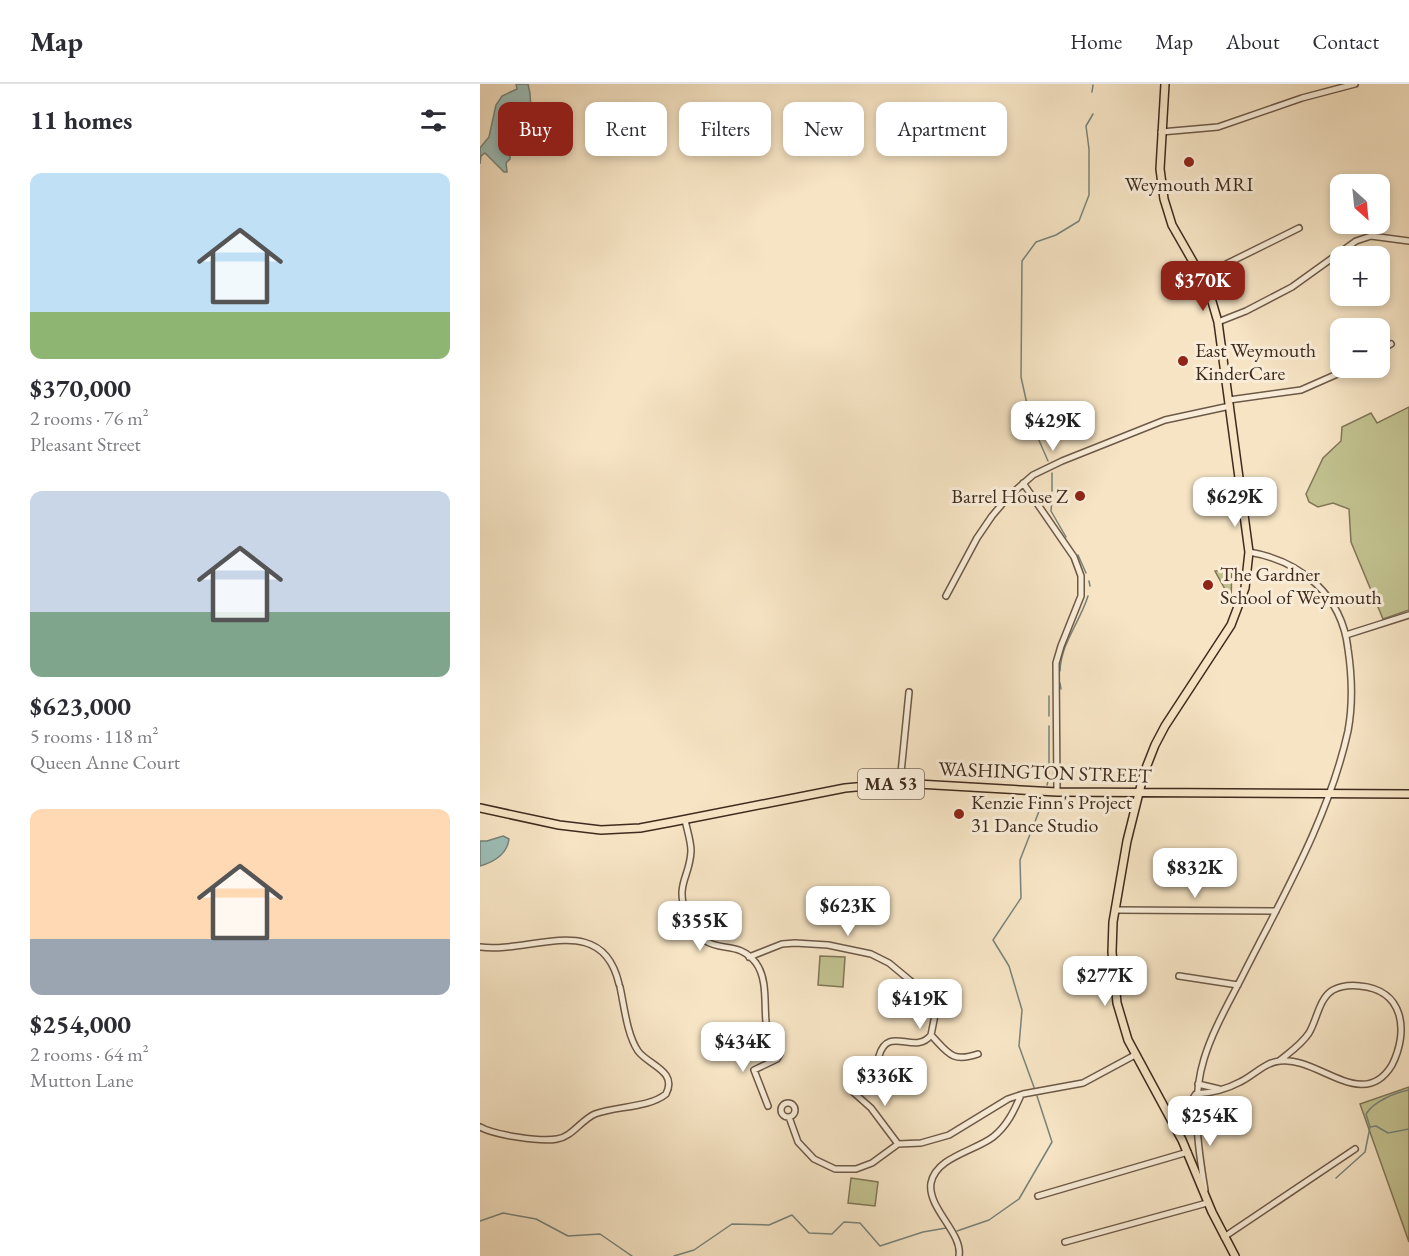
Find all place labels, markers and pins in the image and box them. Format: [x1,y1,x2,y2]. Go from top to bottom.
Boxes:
marker: Weymouth MRI [1182,155,1196,169]
place label: Weymouth MRI [1125,171,1253,197]
pin: $370K [1161,261,1245,312]
place label: East Weymouth KinderCare [1195,337,1316,386]
marker: East Weymouth KinderCare [1176,354,1190,368]
pin: $429K [1011,401,1095,452]
pin: $629K [1193,477,1277,528]
place label: Barrel House Z [951,483,1068,509]
marker: Barrel House Z [1073,489,1087,503]
place label: The Gardner School of Weymouth [1220,561,1382,610]
marker: The Gardner School of Weymouth [1201,578,1215,592]
place label: Kenzie Finn's Project 31 Dance Studio [971,789,1133,838]
marker: Kenzie Finn's Project 31 Dance Studio [952,807,966,821]
pin: $832K [1153,848,1237,899]
pin: $623K [806,886,890,937]
pin: $355K [658,901,742,952]
pin: $277K [1063,956,1147,1007]
pin: $419K [878,979,962,1030]
pin: $434K [701,1022,785,1073]
pin: $336K [843,1056,927,1107]
pin: $254K [1168,1096,1252,1147]

